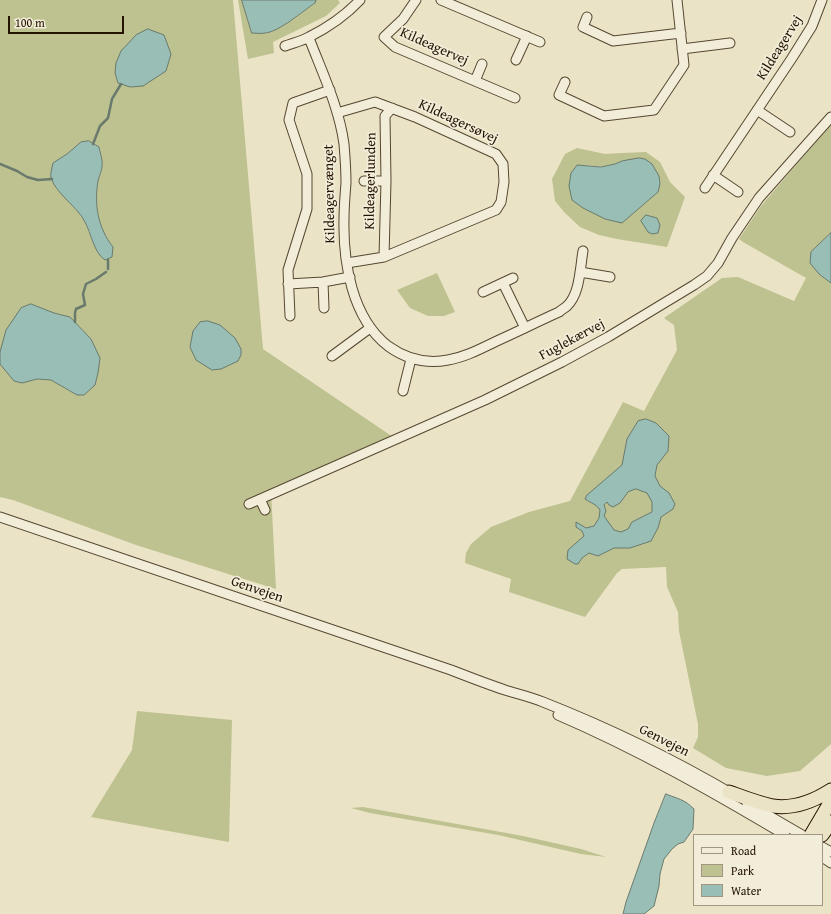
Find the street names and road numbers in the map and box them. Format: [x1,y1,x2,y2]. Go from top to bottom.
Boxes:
street label: Kildeagervej [754,13,806,83]
street label: Kildeagervej [397,24,471,70]
street label: Kildeagersøvej [416,96,500,148]
street label: Kildeagerlunden [362,132,380,230]
street label: Kildeagervænget [321,144,339,244]
street label: Fuglekærvej [536,316,608,364]
street label: Genvejen [229,573,285,607]
street label: Genvejen [636,721,692,761]

